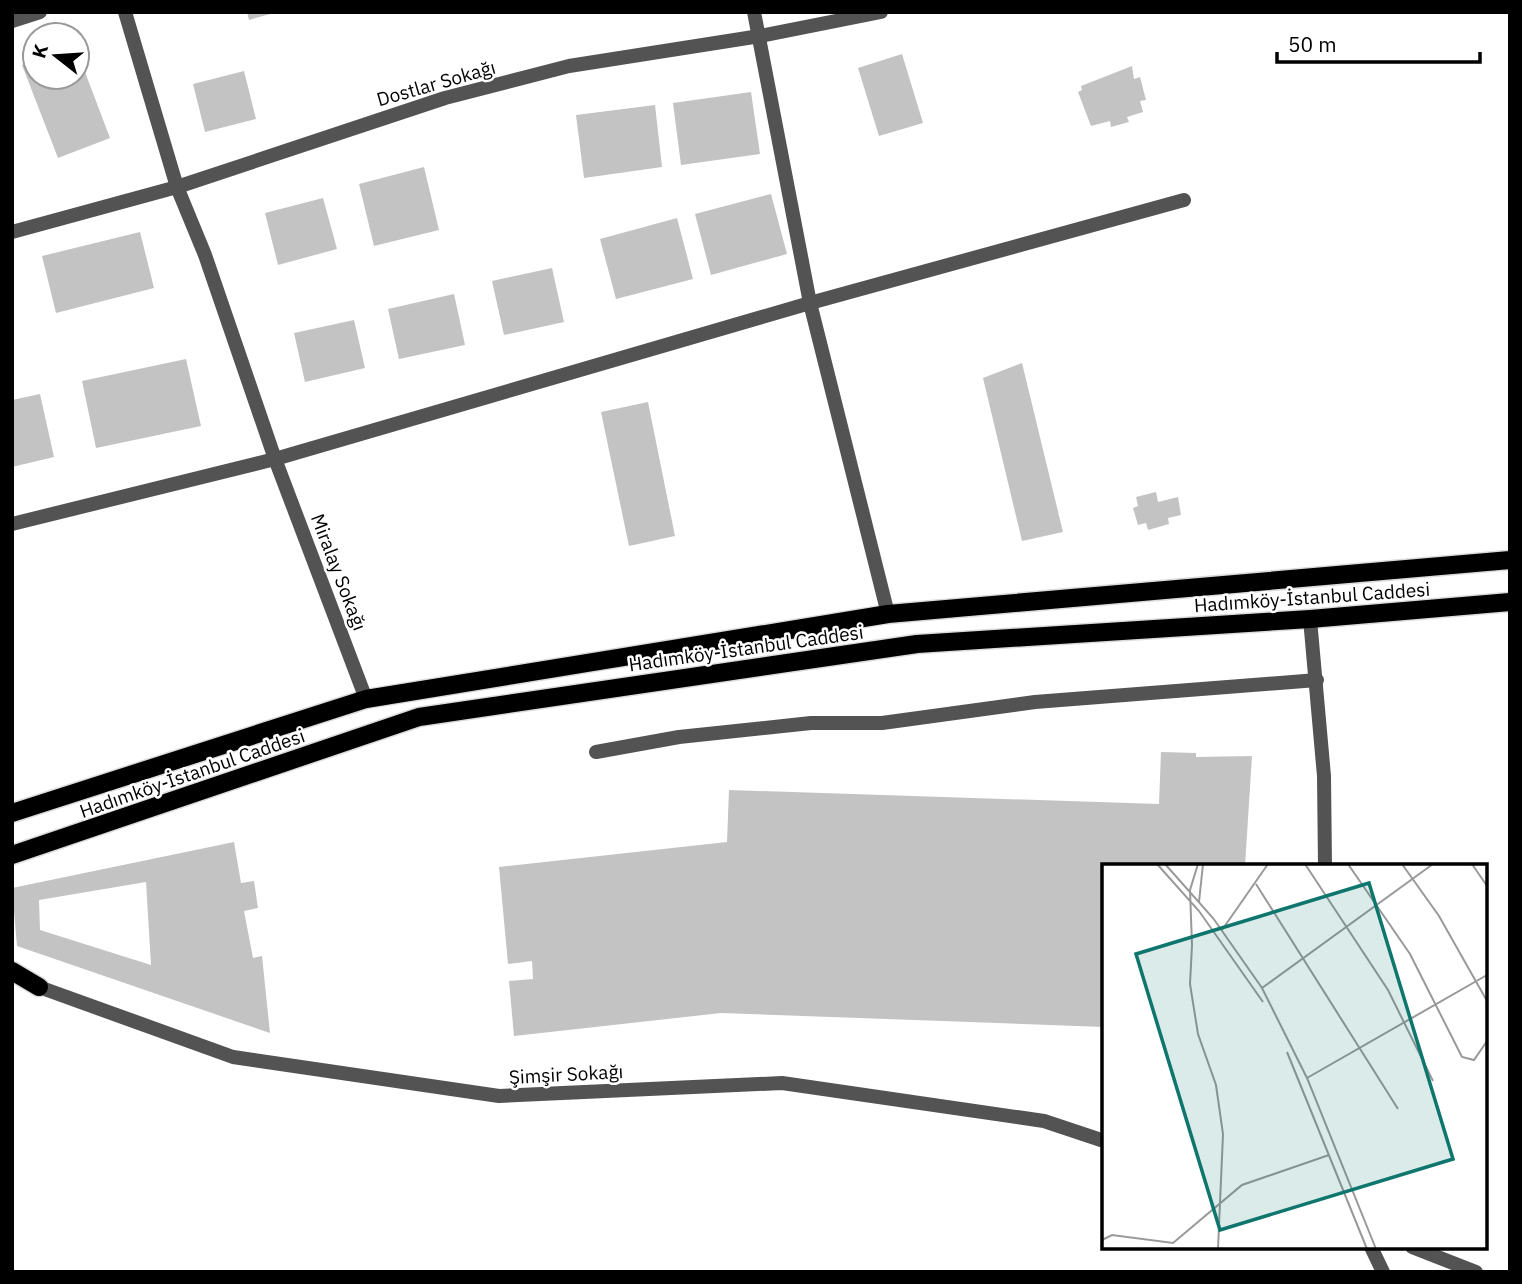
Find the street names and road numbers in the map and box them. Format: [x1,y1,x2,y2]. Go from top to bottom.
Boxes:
street label: Dostlar Sokağı [374,55,498,111]
street label: Miralay Sokağı [306,510,372,634]
street label: Hadımköy-İstanbul Caddesi [1193,577,1431,617]
street label: Hadımköy-İstanbul Caddesi [627,620,865,676]
street label: Hadımköy-İstanbul Caddesi [76,723,308,823]
street label: Şimşir Sokağı [508,1059,624,1089]

